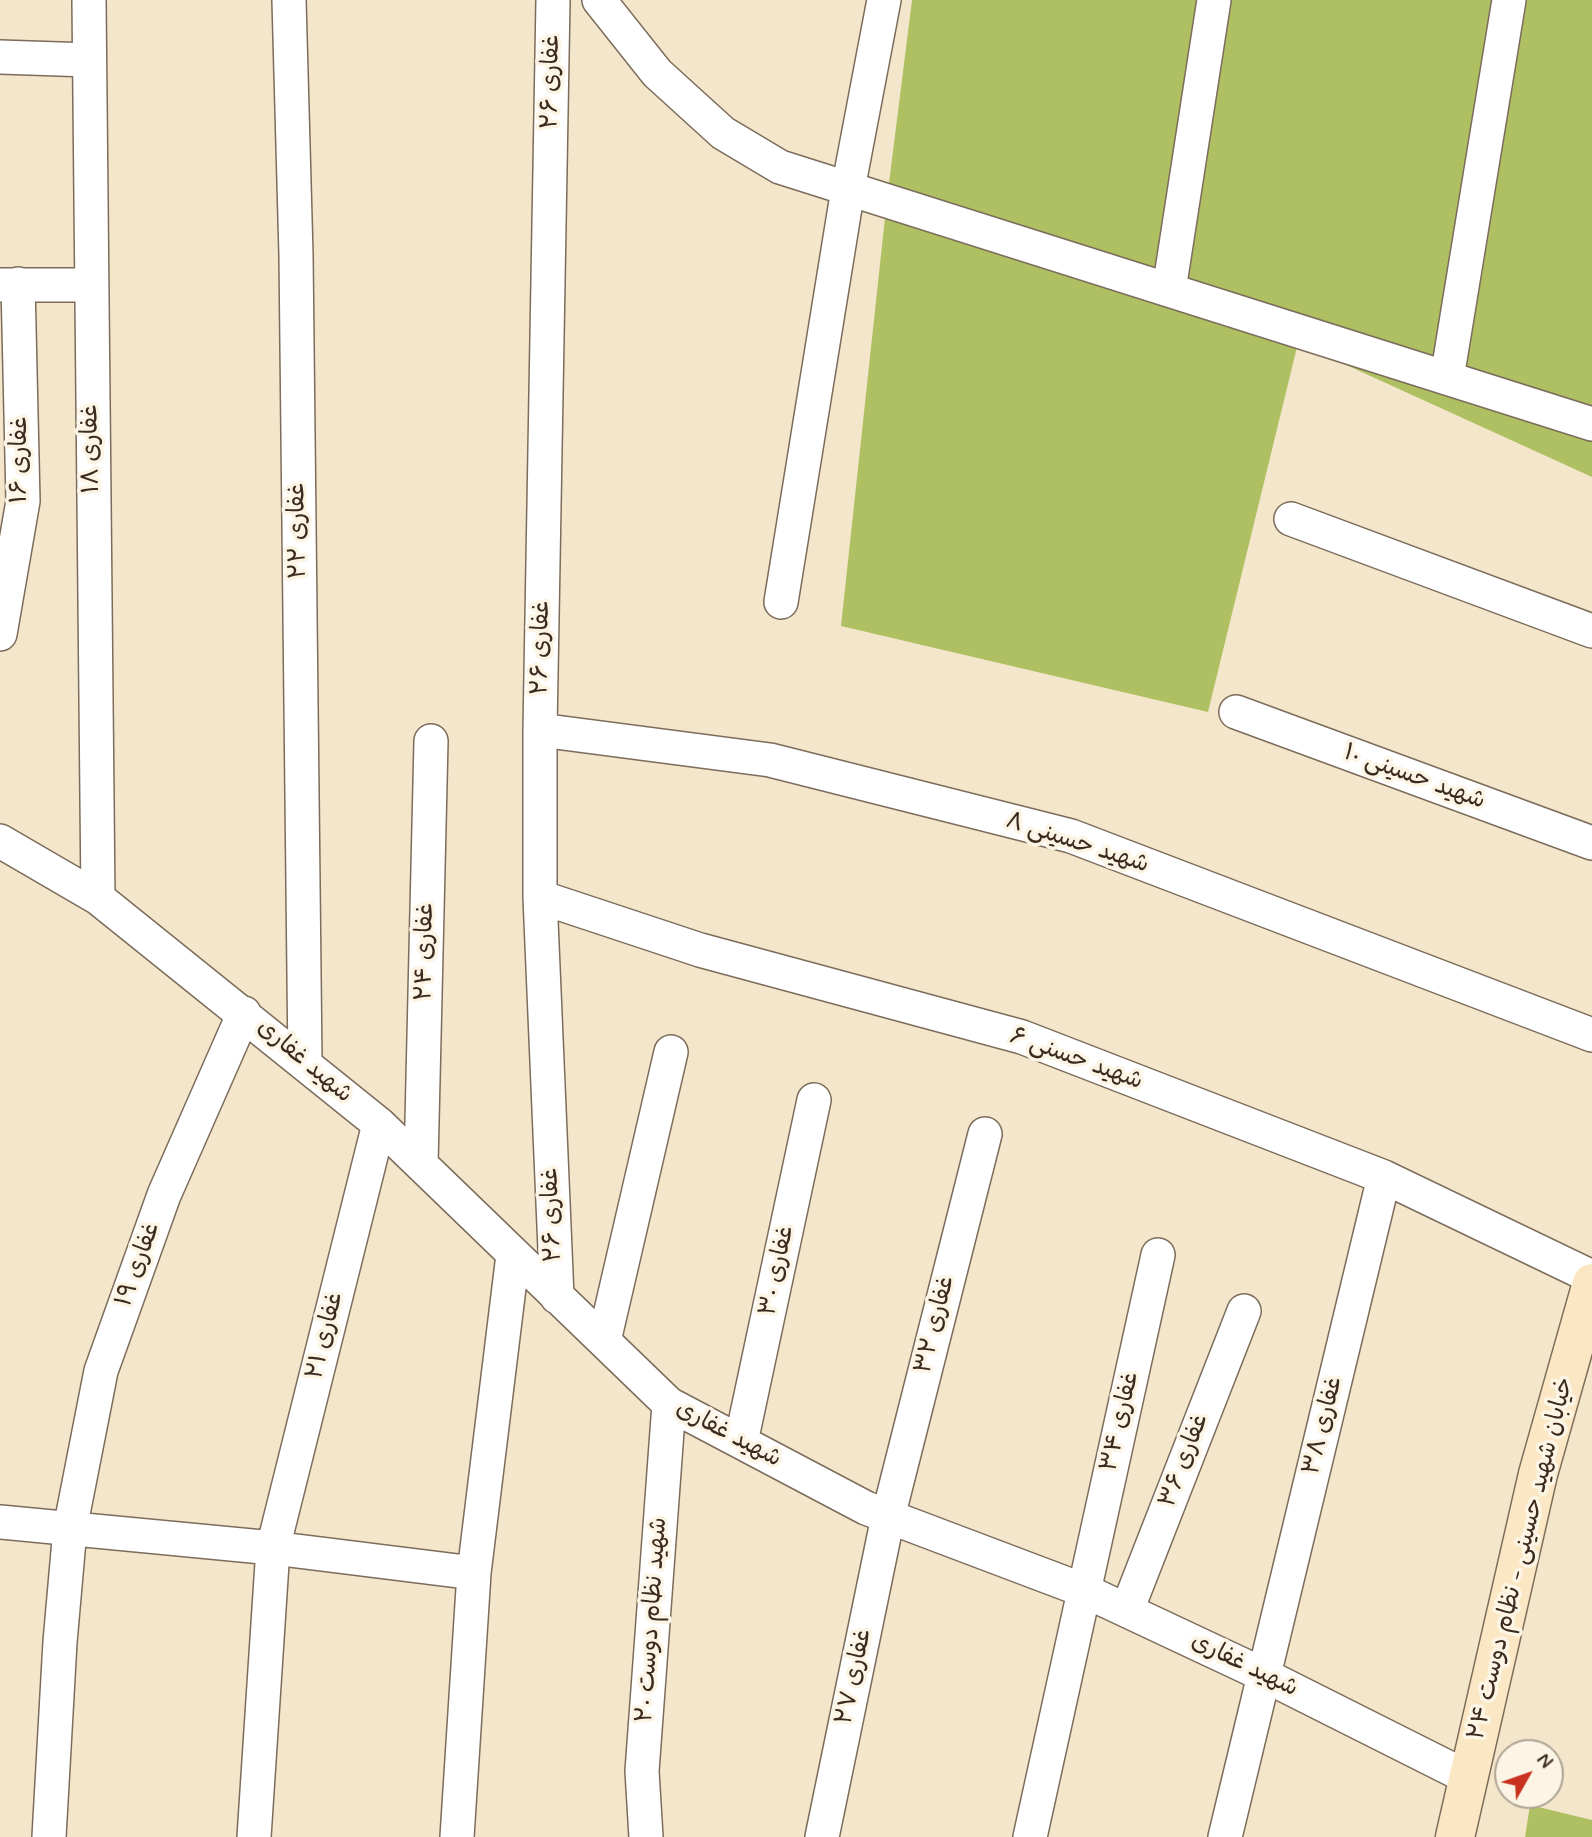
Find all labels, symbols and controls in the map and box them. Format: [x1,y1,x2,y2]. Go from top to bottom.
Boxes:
street label: غفاری ۲۶ [537,35,567,129]
street label: غفاری ۱۸ [77,404,107,494]
street label: غفاری ۱۶ [7,417,35,503]
street label: غفاری ۲۲ [284,483,314,579]
street label: غفاری ۲۶ [527,601,557,695]
street label: شهید حسینی ۱۰ [1339,739,1489,817]
street label: شهید حسینی ۸ [1002,807,1152,881]
street label: غفاری ۲۴ [411,903,441,1001]
street label: شهید غفاری [251,1014,357,1110]
street label: شهید حسنی ۶ [1006,1023,1146,1097]
street label: غفاری ۲۶ [537,1167,569,1263]
street label: غفاری ۱۹ [111,1219,167,1311]
street label: غفاری ۳۰ [754,1223,802,1319]
street label: غفاری ۳۲ [910,1273,962,1377]
street label: غفاری ۲۱ [301,1290,351,1382]
street label: غفاری ۳۴ [1096,1369,1146,1475]
street label: غفاری ۳۸ [1298,1374,1350,1478]
street label: خیابان شهید حسینی - نظام دوست ۲۴ [1463,1375,1581,1743]
street label: شهید غفاری [670,1395,786,1475]
street label: غفاری ۳۶ [1154,1410,1216,1512]
street label: شهید نظام دوست ۲۰ [631,1516,675,1724]
street label: غفاری ۲۷ [831,1627,879,1727]
street label: شهید غفاری [1186,1628,1302,1704]
north arrow [1494,1739,1564,1809]
text: N [1530,1749,1558,1774]

